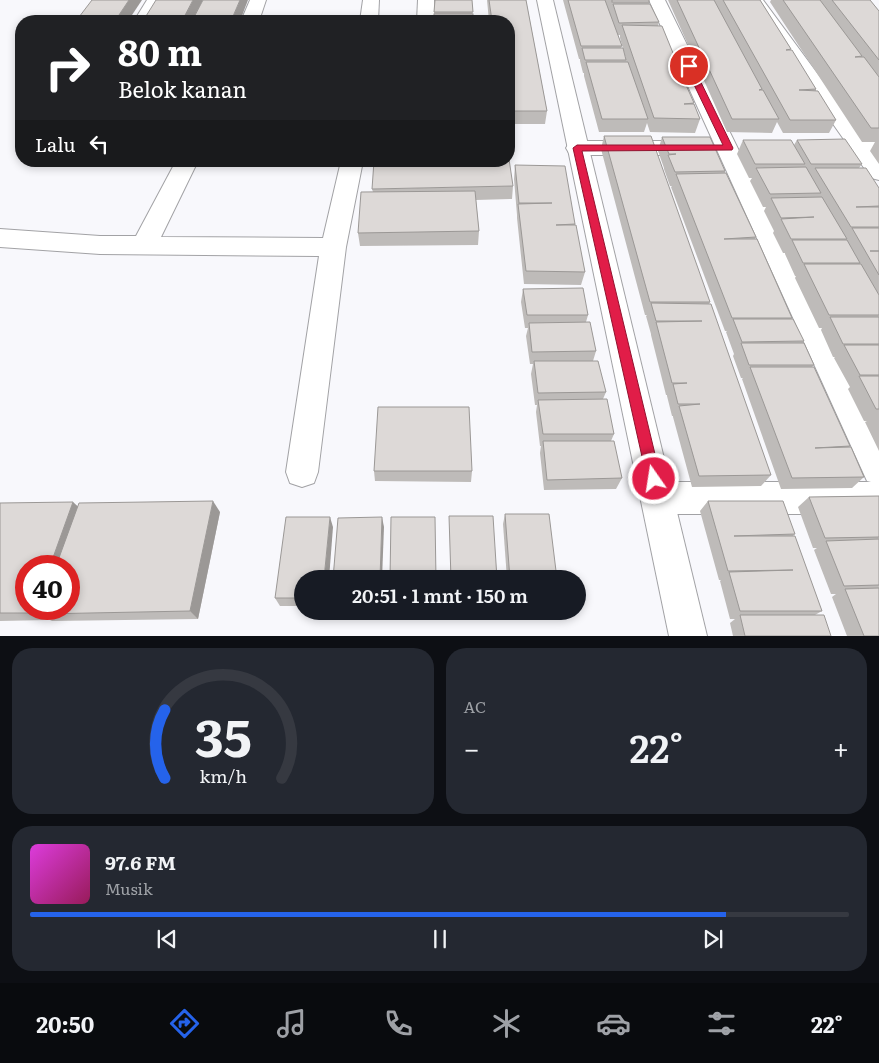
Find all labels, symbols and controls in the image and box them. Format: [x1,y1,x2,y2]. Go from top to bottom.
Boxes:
text: 80 m [118,25,202,77]
icon: right [35,35,100,100]
pin [668,45,710,87]
icon: arrive [675,52,703,80]
text: Belok kanan [118,72,247,105]
text: Lalu [35,130,75,158]
icon: left [85,130,113,158]
position arrow [627,452,679,504]
speed limit sign: 40 [15,555,80,620]
text: 20:51 · 1 mnt · 150 m [352,581,528,609]
text: AC [464,694,486,718]
text: 35 [194,696,251,773]
text: 22° [630,718,683,775]
text: − [464,726,480,768]
text: + [833,726,849,768]
text: km/h [199,762,247,789]
text: 97.6 FM [105,848,176,876]
text: Musik [105,876,153,900]
icon: previous [153,925,181,953]
icon: pause [426,925,454,953]
icon: next [699,925,727,953]
icon: directions [167,1006,202,1041]
icon: music [274,1006,309,1041]
icon: phone [381,1006,416,1041]
icon: climate [489,1006,524,1041]
icon: car [596,1006,631,1041]
icon: filters [704,1006,739,1041]
text: 20:50 [36,1007,94,1040]
text: 22° [811,1007,843,1040]

